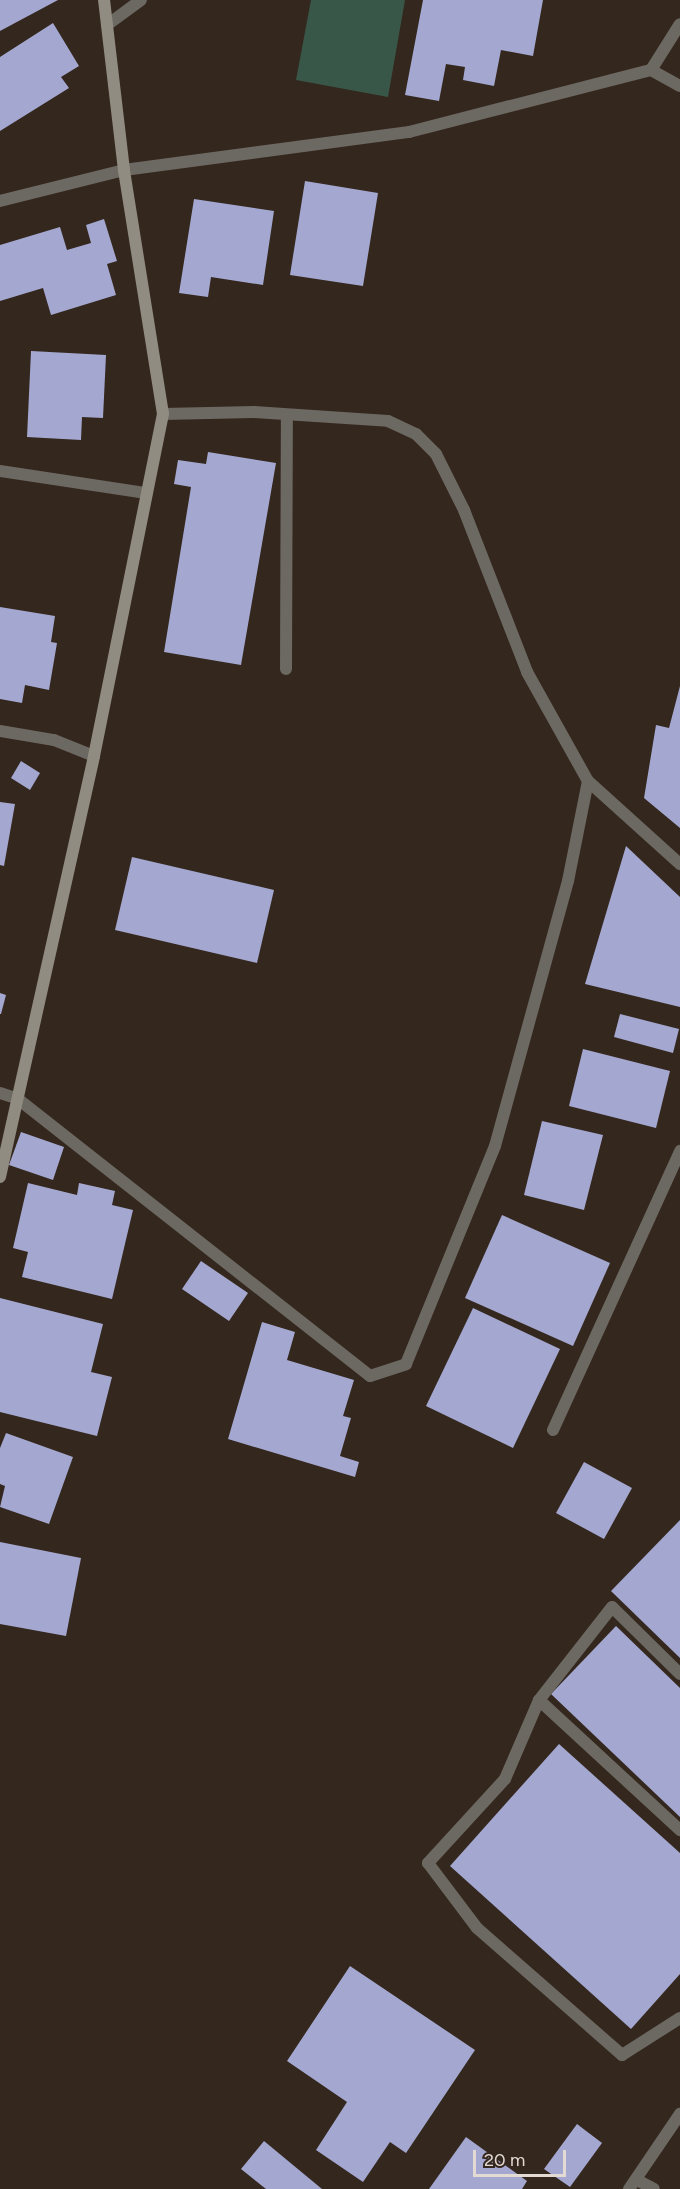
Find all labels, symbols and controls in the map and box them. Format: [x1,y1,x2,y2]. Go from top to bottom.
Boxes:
scale bar [476,2138,569,2176]
text: 20 m [484,2149,525,2171]

